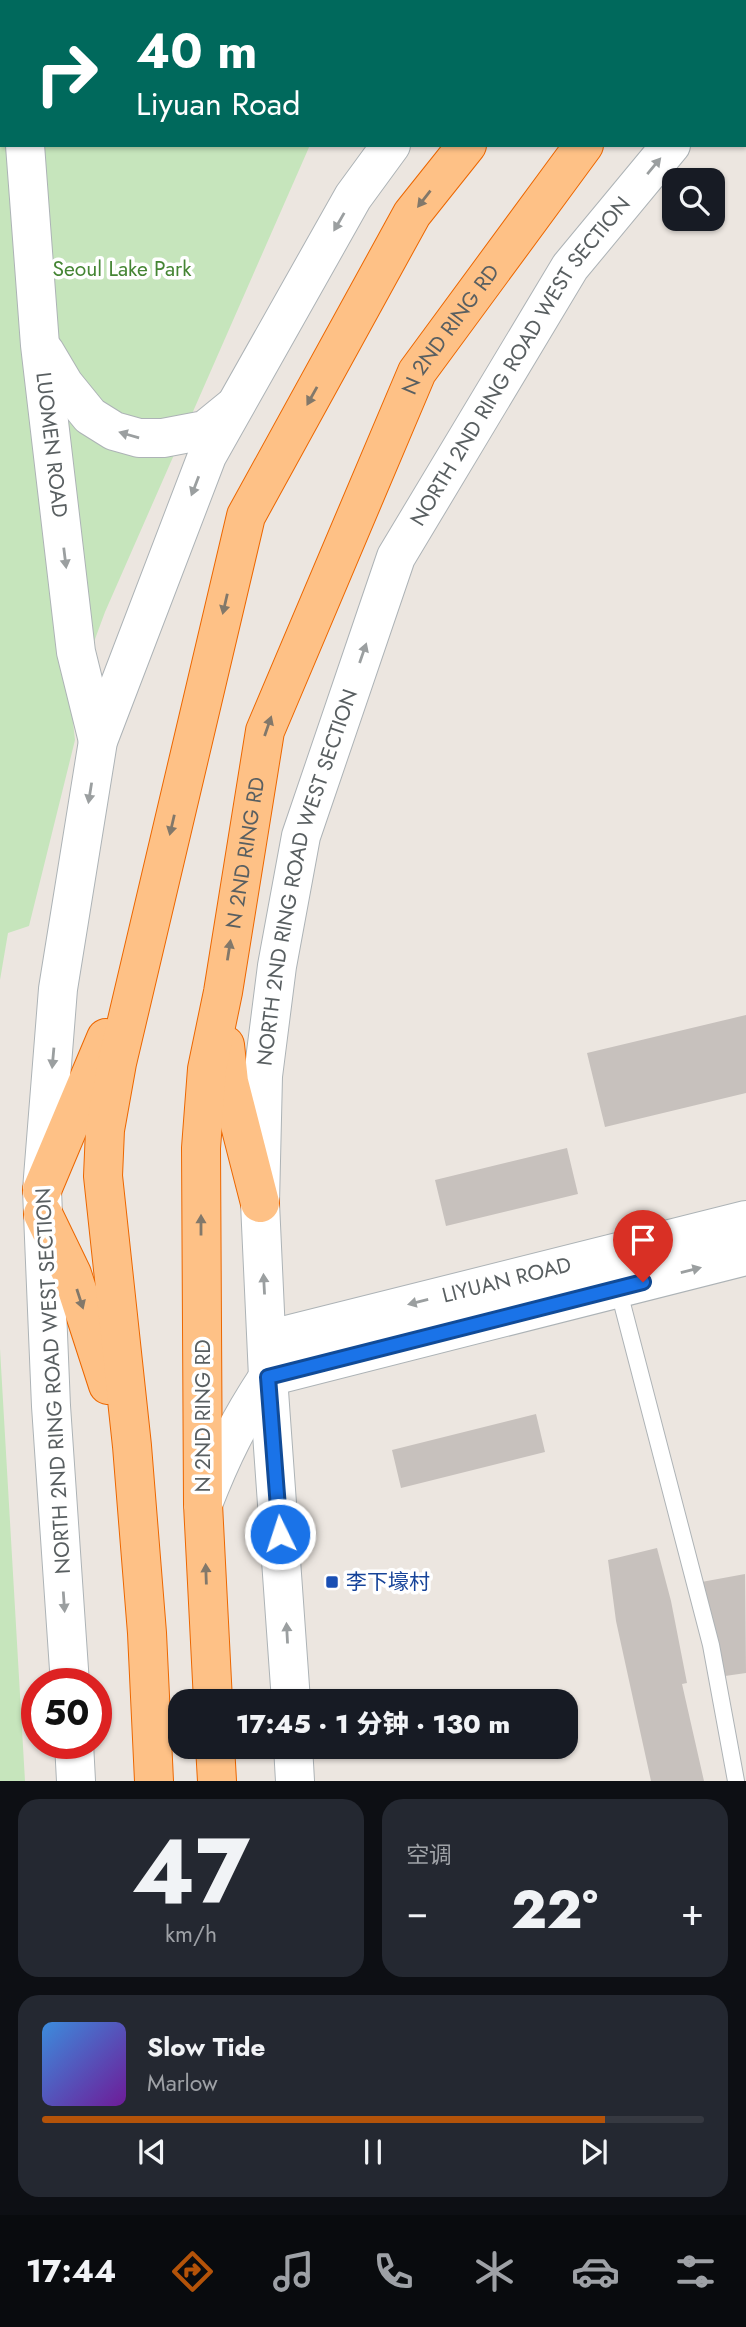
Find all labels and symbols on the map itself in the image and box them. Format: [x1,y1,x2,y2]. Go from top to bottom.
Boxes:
one-way arrow [646,158,661,176]
one-way arrow [417,189,432,207]
street label: NORTH 2ND RING ROAD WEST SECTION [403,190,637,532]
one-way arrow [333,213,345,232]
park label: Seoul Lake Park [53,254,192,284]
street label: N 2ND RING RD [394,258,506,399]
street label: LUOMEN ROAD [28,370,75,519]
one-way arrow [306,386,318,406]
one-way arrow [118,429,140,440]
one-way arrow [190,476,201,497]
one-way arrow [60,548,71,570]
one-way arrow [219,593,230,615]
one-way arrow [359,643,369,664]
street label: NORTH 2ND RING ROAD WEST SECTION [249,685,365,1068]
one-way arrow [263,716,274,737]
street label: N 2ND RING RD [218,775,272,931]
one-way arrow [84,782,95,804]
one-way arrow [166,815,177,837]
one-way arrow [224,939,235,961]
one-way arrow [47,1047,58,1069]
street label: NORTH 2ND RING ROAD WEST SECTION [28,1187,78,1575]
pin [613,1210,673,1282]
one-way arrow [195,1213,207,1235]
street label: LIYUAN ROAD [439,1249,574,1311]
one-way arrow [680,1264,702,1275]
one-way arrow [258,1272,269,1294]
one-way arrow [76,1289,86,1310]
one-way arrow [407,1297,429,1308]
street label: N 2ND RING RD [188,1339,218,1493]
position arrow [243,1497,317,1571]
one-way arrow [201,1563,212,1585]
place label: 李下壕村 [346,1567,430,1597]
marker: 李下壕村 [324,1574,340,1590]
one-way arrow [59,1592,70,1614]
one-way arrow [281,1622,292,1644]
speed limit sign: 50 [21,1668,112,1759]

